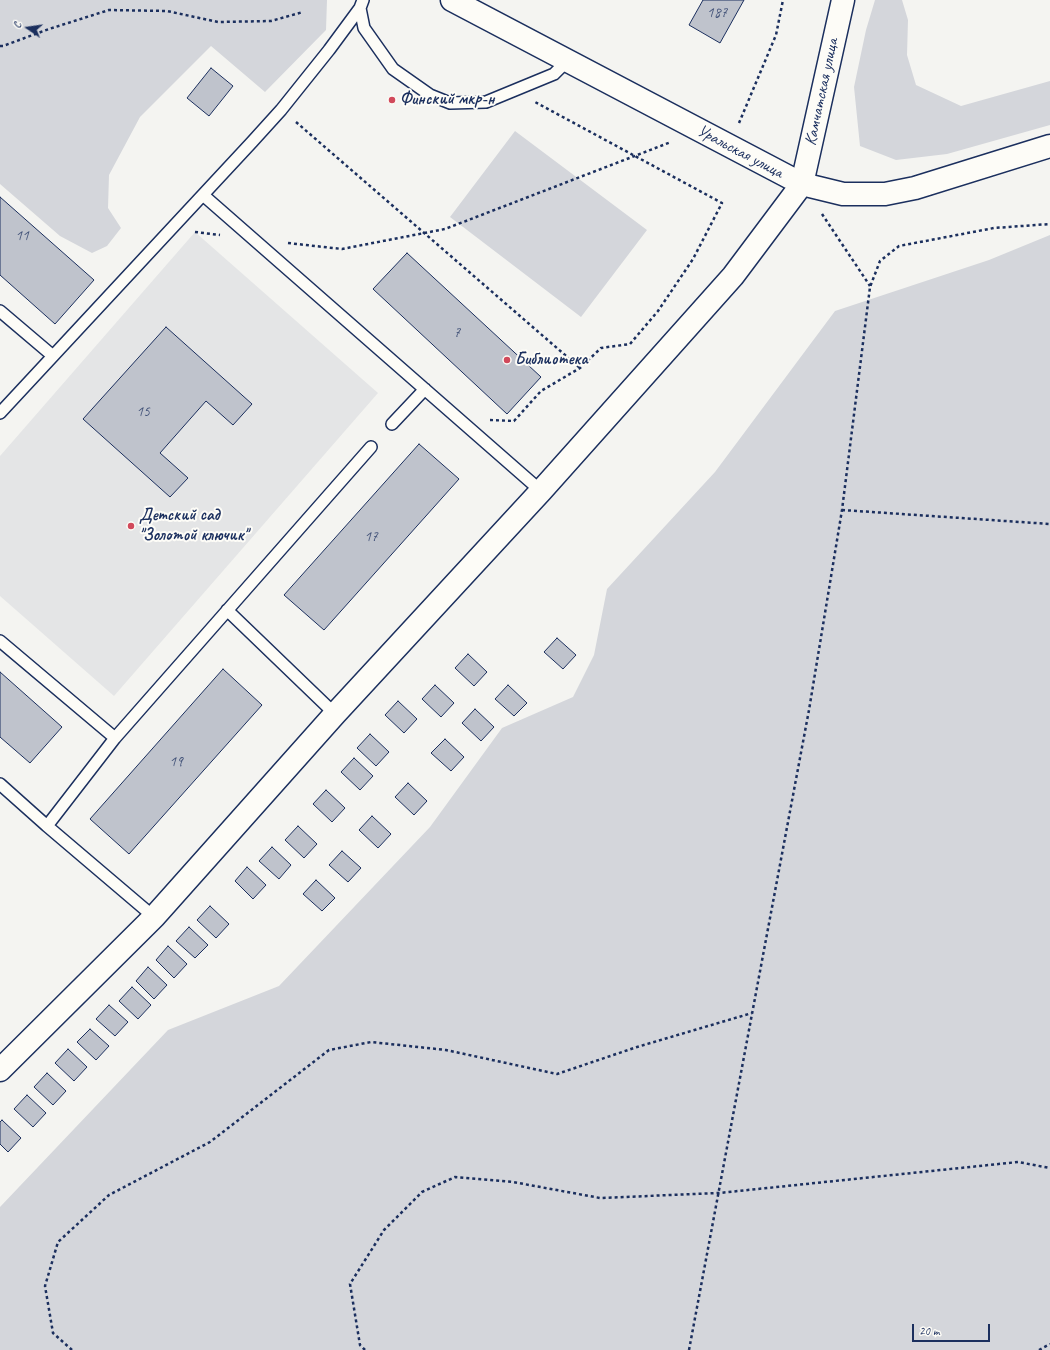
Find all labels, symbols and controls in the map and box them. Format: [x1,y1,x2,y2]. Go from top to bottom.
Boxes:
house number: 187 [707,4,727,22]
north arrow [8,8,48,48]
text: С [9,21,24,30]
street label: Камчатская улица [801,37,843,147]
place label: Финский мкр-н [400,90,494,110]
marker: Финский мкр-н [387,95,397,105]
street label: Уральская улица [693,121,787,183]
house number: 11 [15,227,29,245]
house number: 7 [454,324,460,342]
place label: Библиотека [515,350,588,370]
marker: Библиотека [502,355,512,365]
house number: 15 [136,403,150,421]
place label: Детский сад "Золотой ключик" [139,506,248,546]
marker: Детский сад "Золотой ключик" [126,521,136,531]
house number: 17 [364,528,378,546]
house number: 19 [169,753,183,771]
scale bar [914,1316,992,1342]
text: 20 m [919,1323,939,1339]

